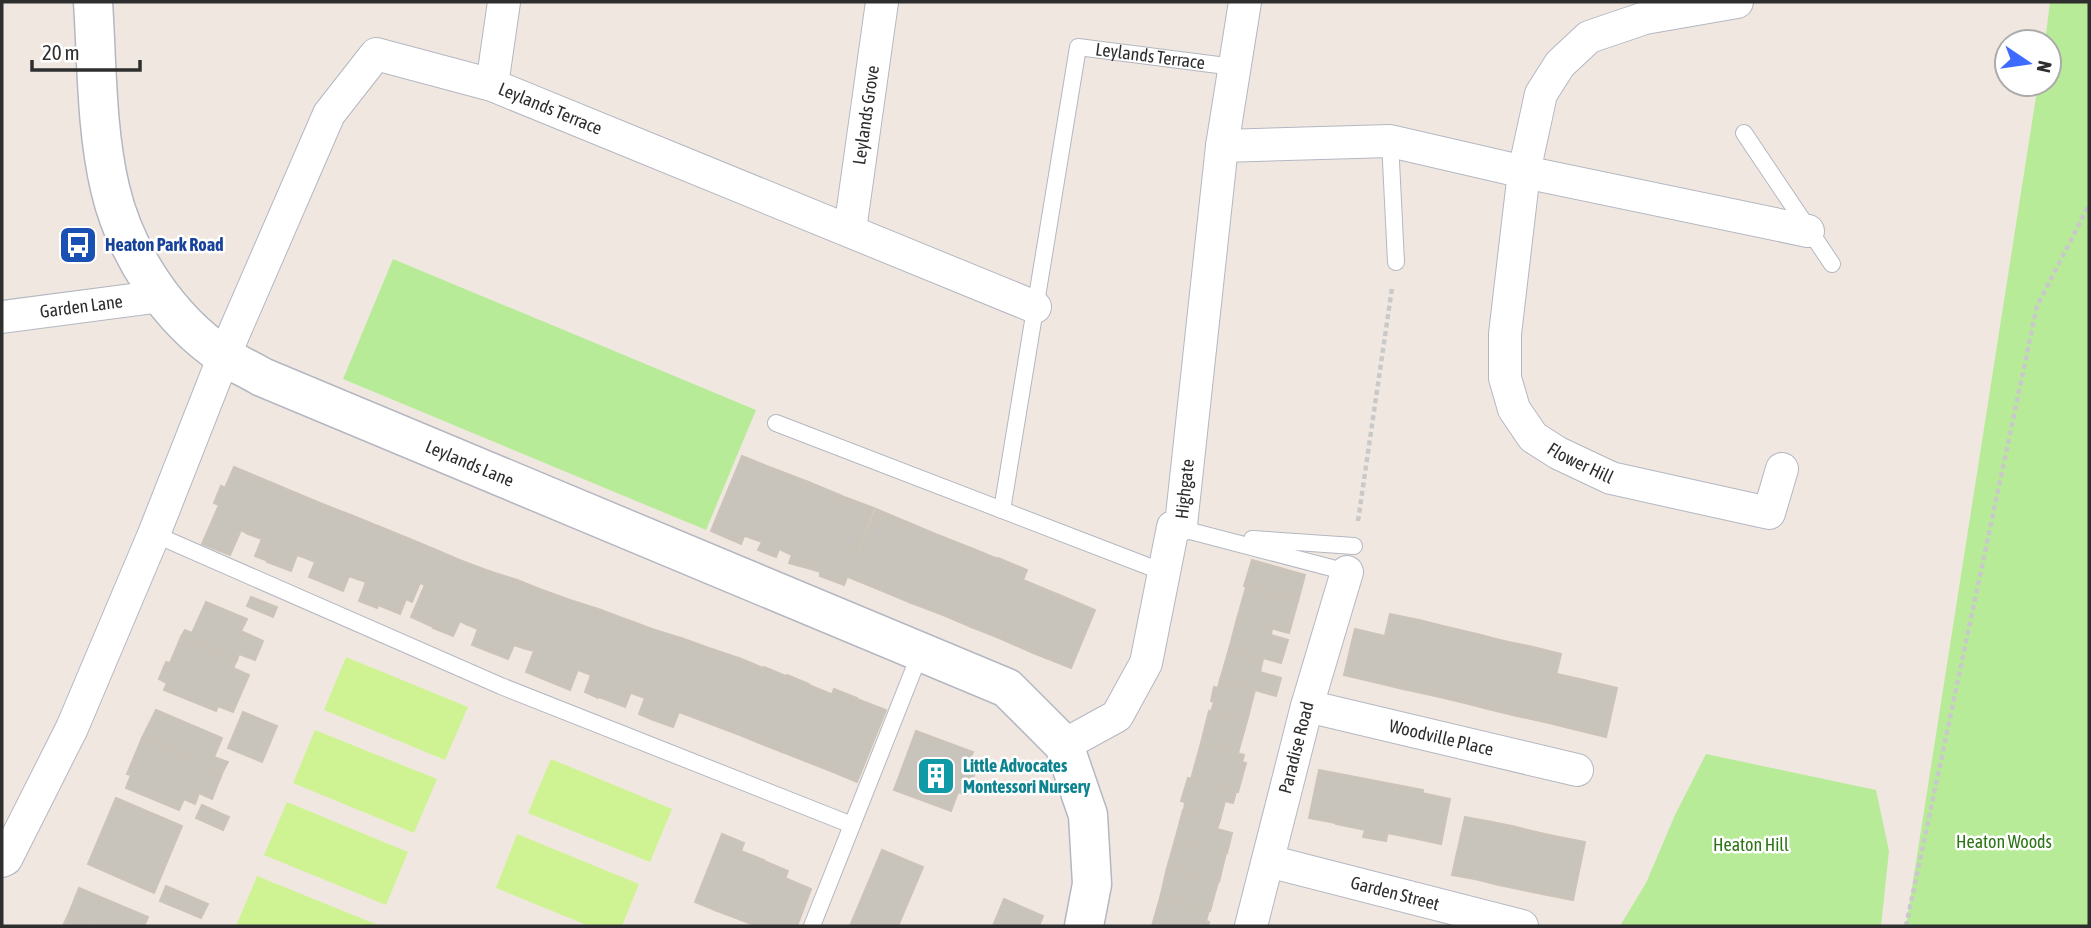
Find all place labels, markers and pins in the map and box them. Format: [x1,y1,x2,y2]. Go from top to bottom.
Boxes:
bus stop icon: Heaton Park Road [57,224,99,266]
place label: Heaton Park Road [105,234,224,255]
building icon: Little Advocates Montessori Nursery [915,755,957,797]
place label: Little Advocates Montessori Nursery [963,755,1091,797]

